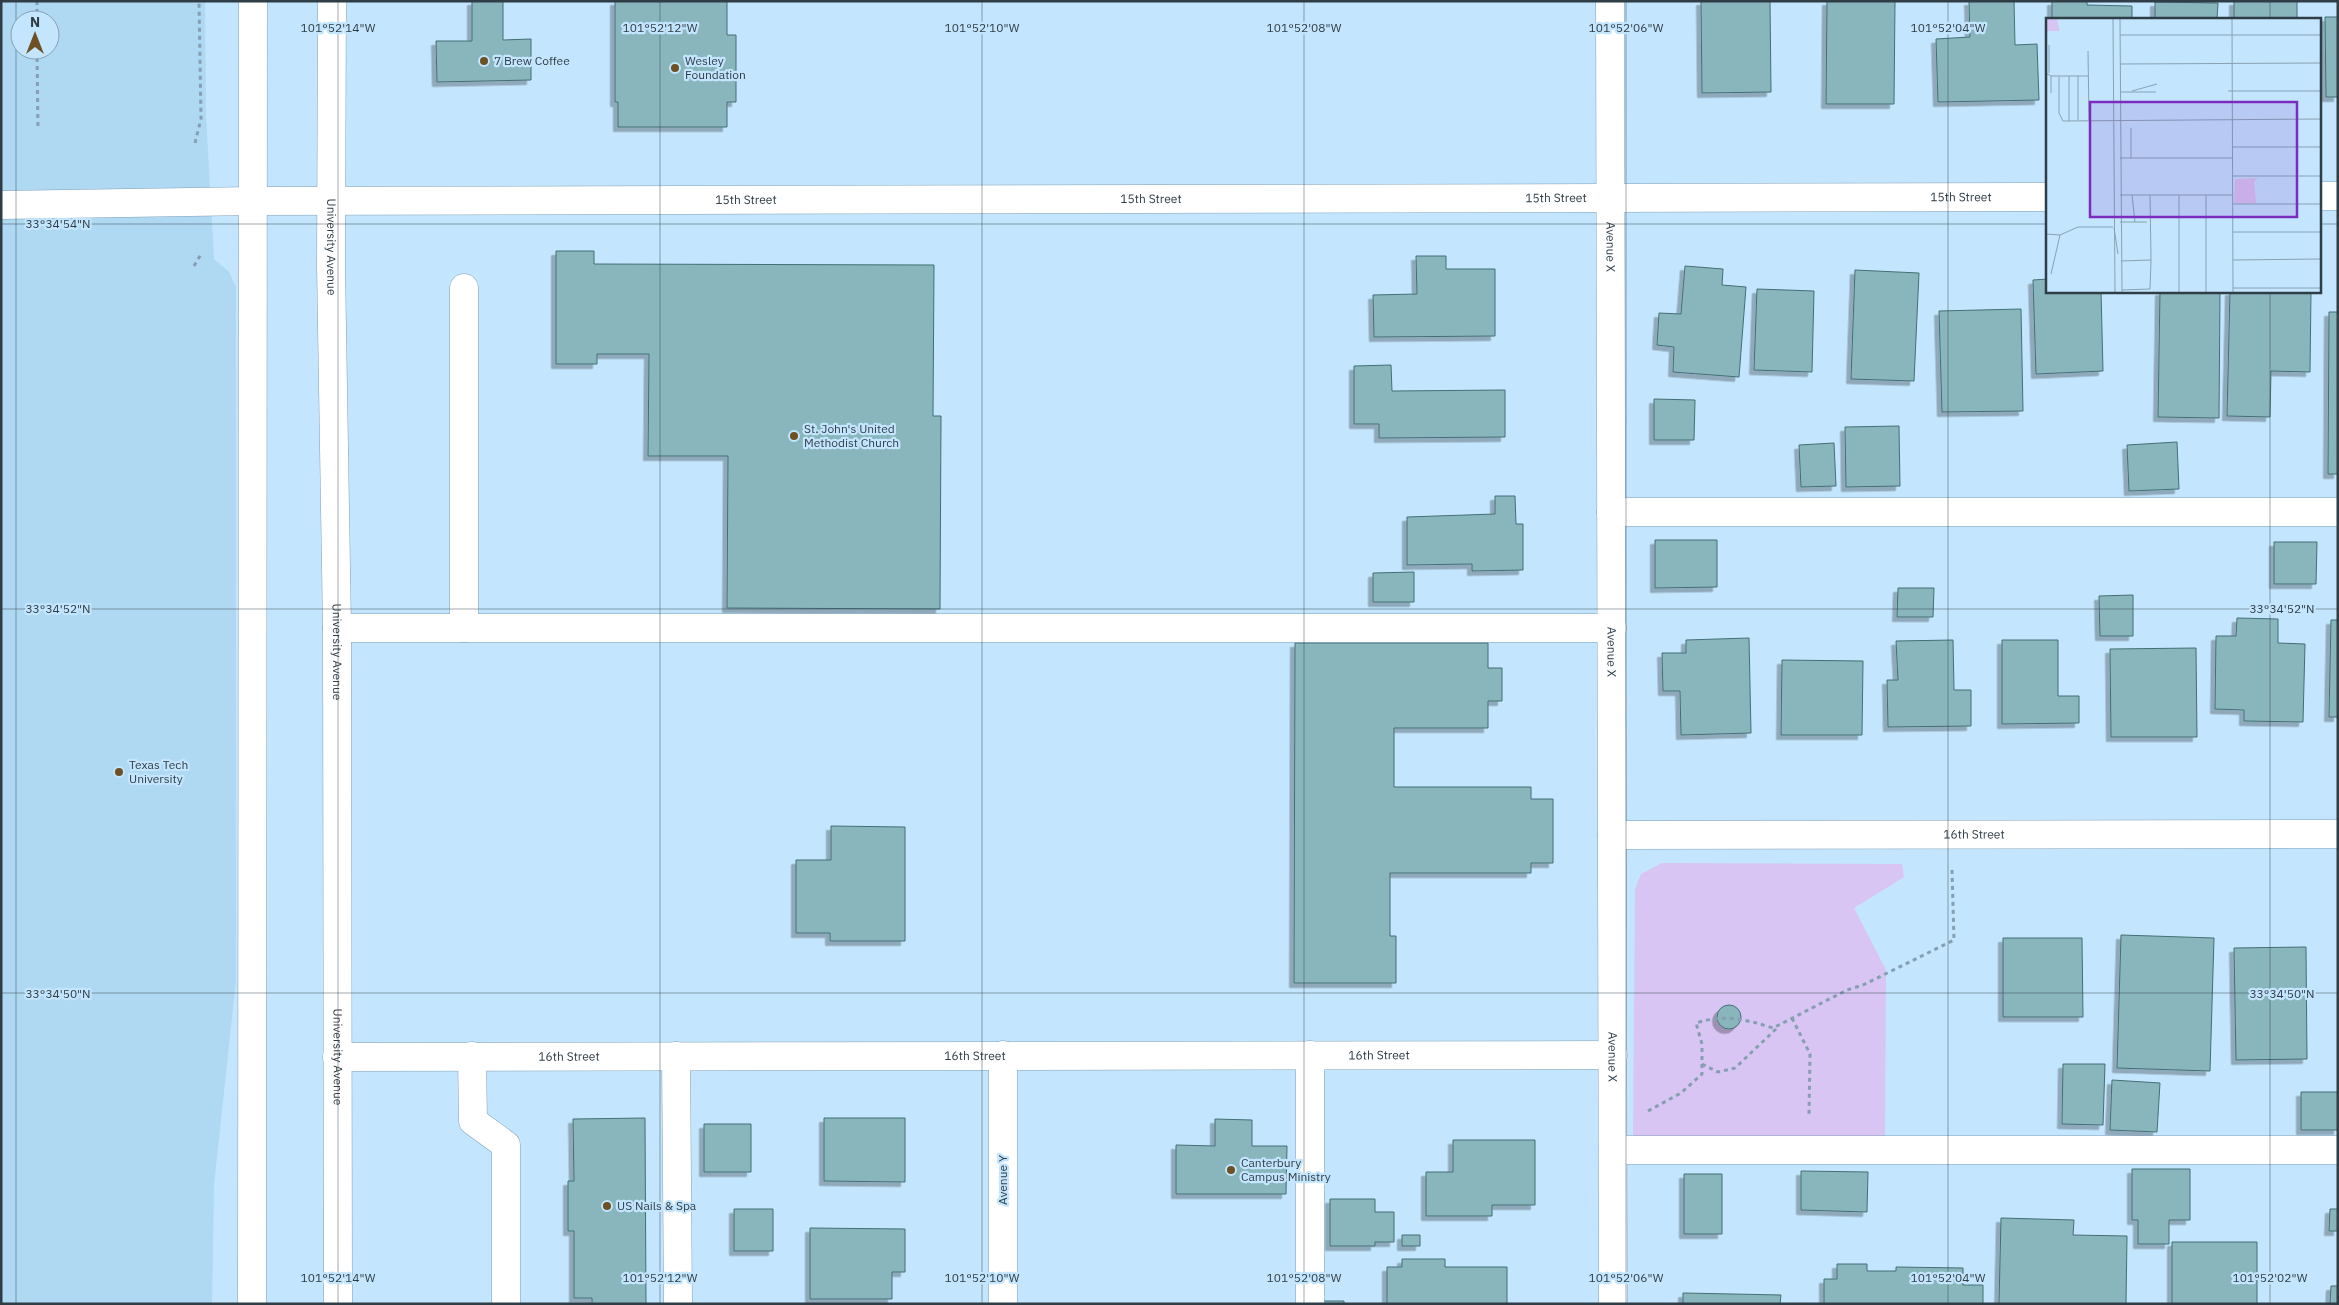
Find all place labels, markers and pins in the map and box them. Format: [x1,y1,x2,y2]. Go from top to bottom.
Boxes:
place label: 7 Brew Coffee [494,53,570,68]
place label: Wesley Foundation [685,53,746,82]
marker: 7 Brew Coffee [478,55,490,67]
marker: Wesley Foundation [669,62,681,74]
place label: St. John's United Methodist Church [804,421,899,450]
marker: St. John's United Methodist Church [788,430,800,442]
place label: Texas Tech University [129,757,188,786]
marker: Texas Tech University [113,766,125,778]
place label: Canterbury Campus Ministry [1241,1155,1331,1184]
marker: Canterbury Campus Ministry [1225,1164,1237,1176]
place label: US Nails & Spa [617,1198,697,1213]
marker: US Nails & Spa [601,1200,613,1212]

